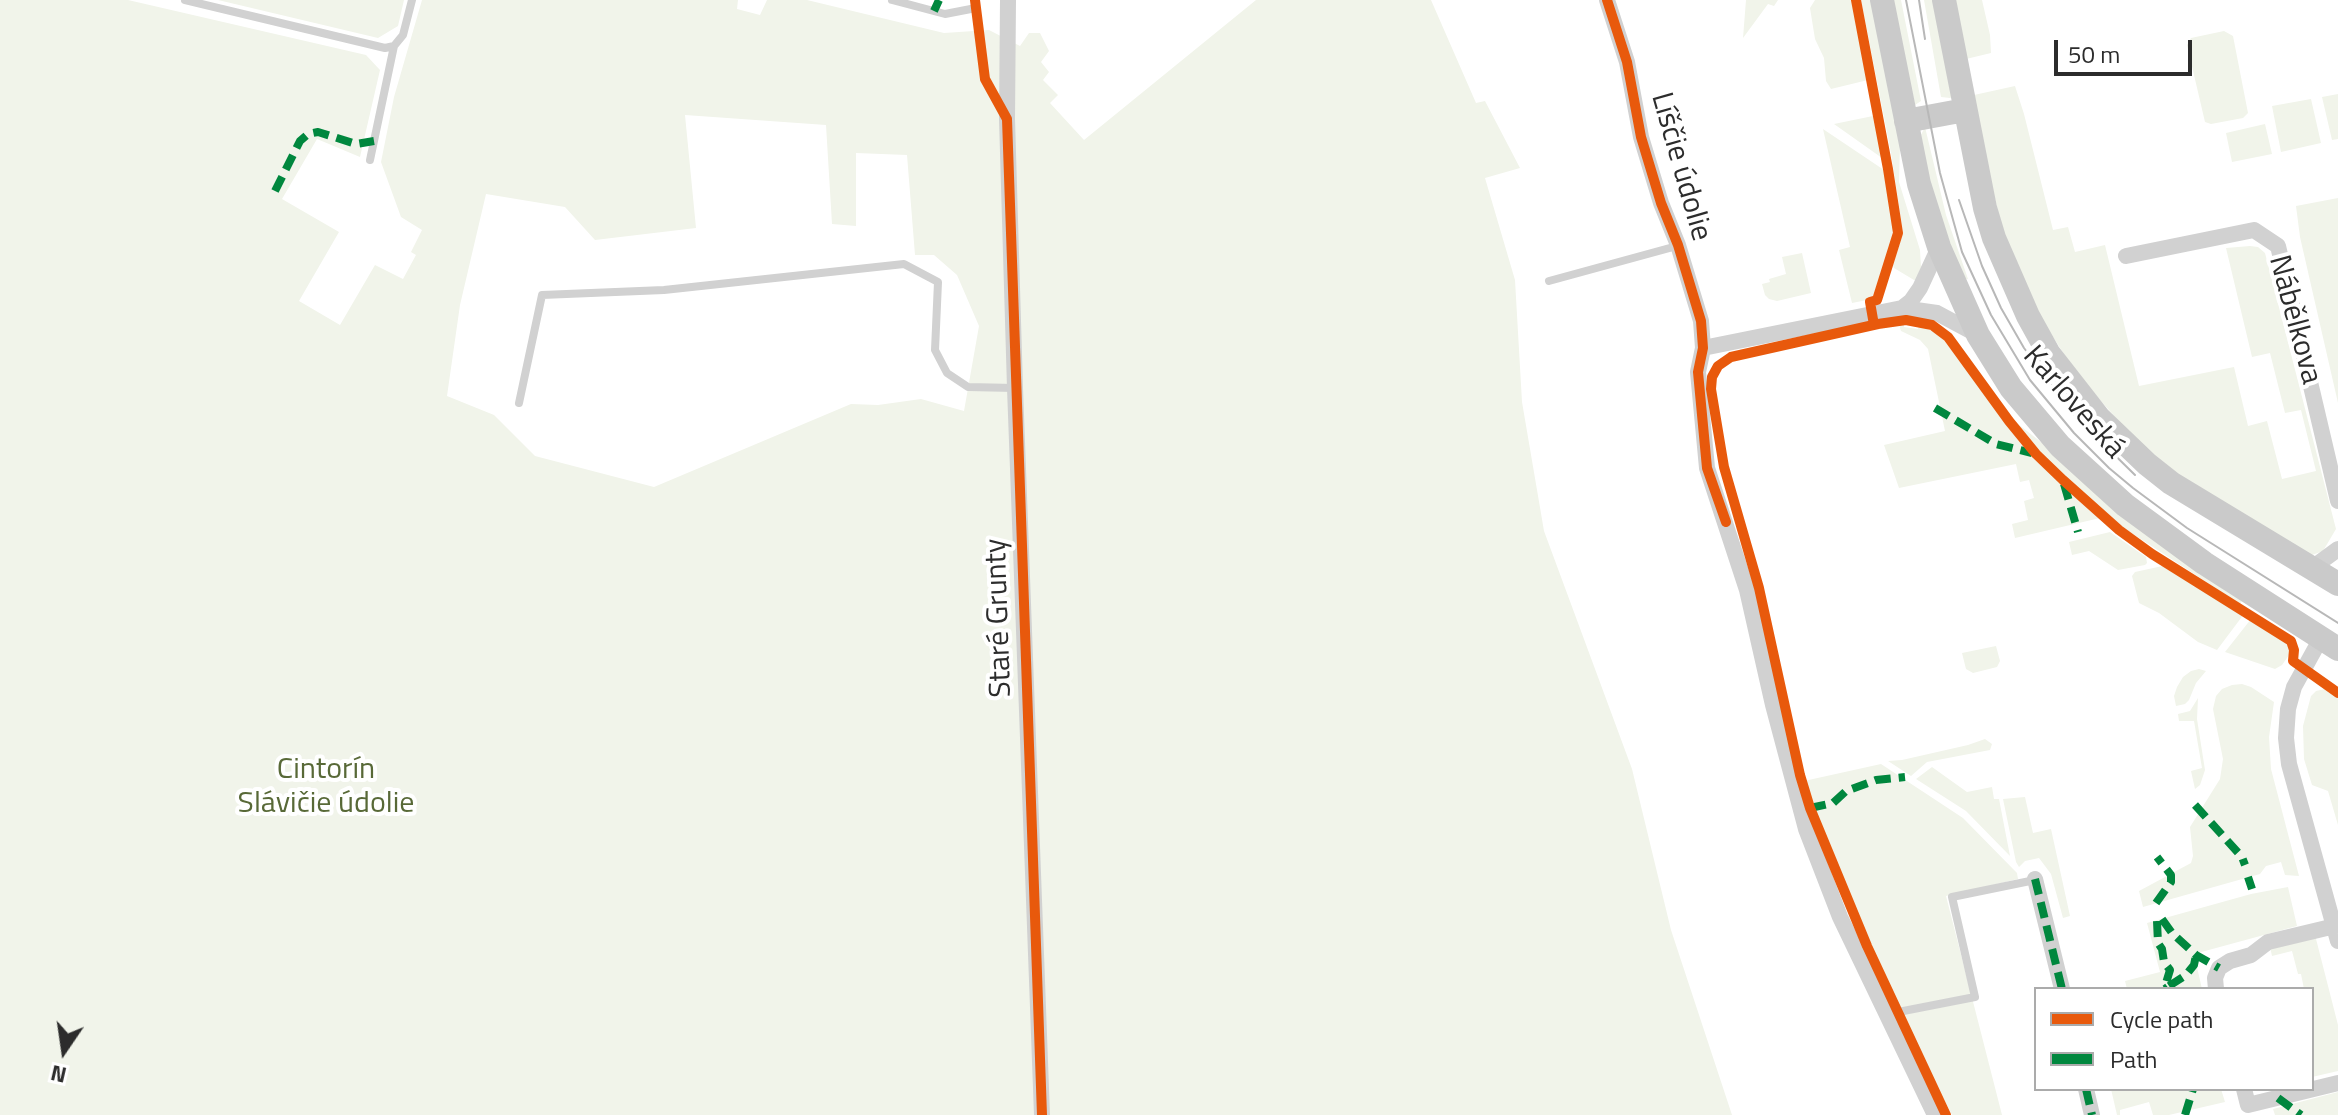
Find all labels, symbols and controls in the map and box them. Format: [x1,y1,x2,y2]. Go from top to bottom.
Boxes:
scale bar [2058,24,2196,74]
text: 50 m [2068,36,2120,72]
street label: Líščie údolie [1642,89,1718,245]
street label: Nábělkova [2260,252,2328,388]
street label: Karloveská [2014,339,2132,467]
street label: Staré Grunty [979,538,1021,698]
park label: Cintorín Slávičie údolie [238,753,414,824]
legend [2034,987,2314,1091]
text: Cycle path [2110,1001,2213,1037]
north arrow [24,1011,104,1091]
text: Path [2110,1041,2157,1077]
text: N [47,1056,70,1093]

